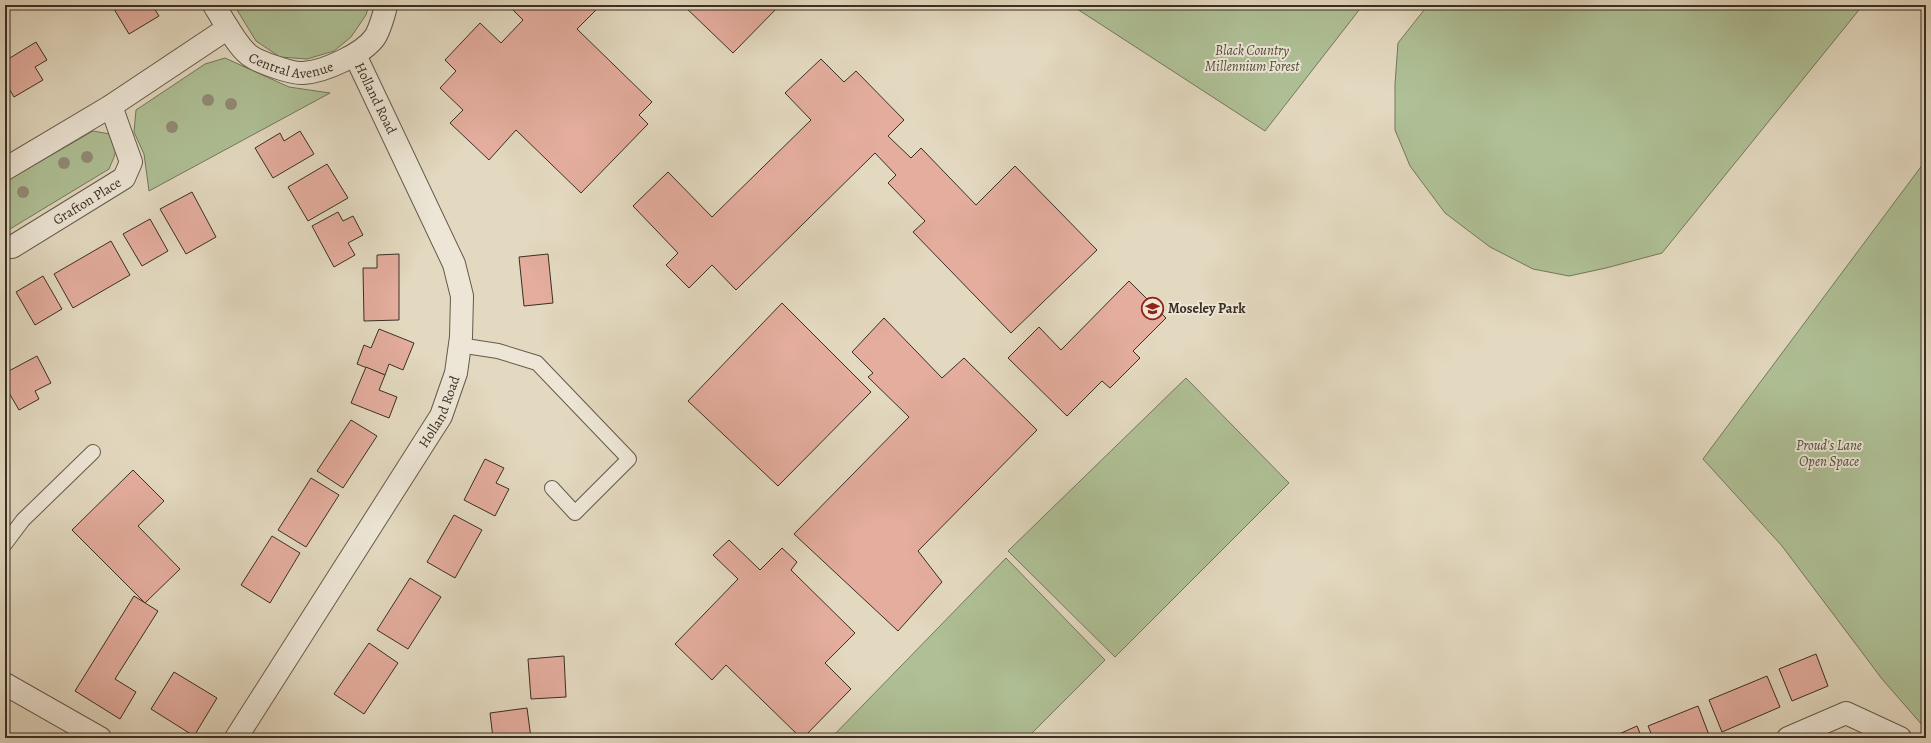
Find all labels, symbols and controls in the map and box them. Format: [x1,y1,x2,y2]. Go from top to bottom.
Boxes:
park label: Black Country Millennium Forest [1205,41,1300,76]
street label: Central Avenue [245,48,336,83]
street label: Holland Road [350,59,401,138]
street label: Grafton Place [49,173,125,230]
school or university icon: Moseley Park [1139,295,1165,321]
place label: Moseley Park [1168,299,1246,318]
street label: Holland Road [414,373,464,451]
park label: Proud's Lane Open Space [1796,436,1862,471]

